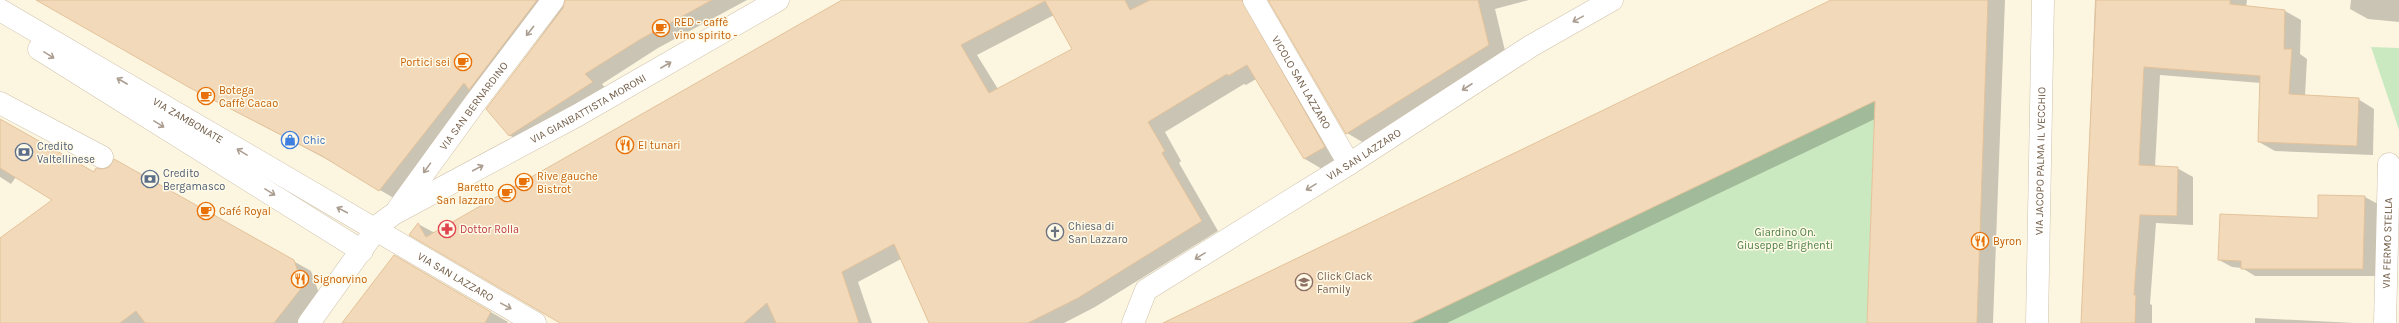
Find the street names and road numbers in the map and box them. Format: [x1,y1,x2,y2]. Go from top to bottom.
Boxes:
street label: VICOLO SAN LAZZARO [1269,33,1333,132]
street label: VIA SAN BERNARDINO [437,59,511,153]
street label: VIA GIANBATTISTA MORONI [528,71,649,146]
street label: VIA JACOPO PALMA IL VECCHIO [2033,87,2048,235]
street label: VIA ZAMBONATE [150,95,225,146]
street label: VIA SAN LAZZARO [1324,126,1404,183]
street label: VIA FERMO STELLA [2380,197,2395,289]
street label: VIA SAN LAZZARO [415,250,496,304]

